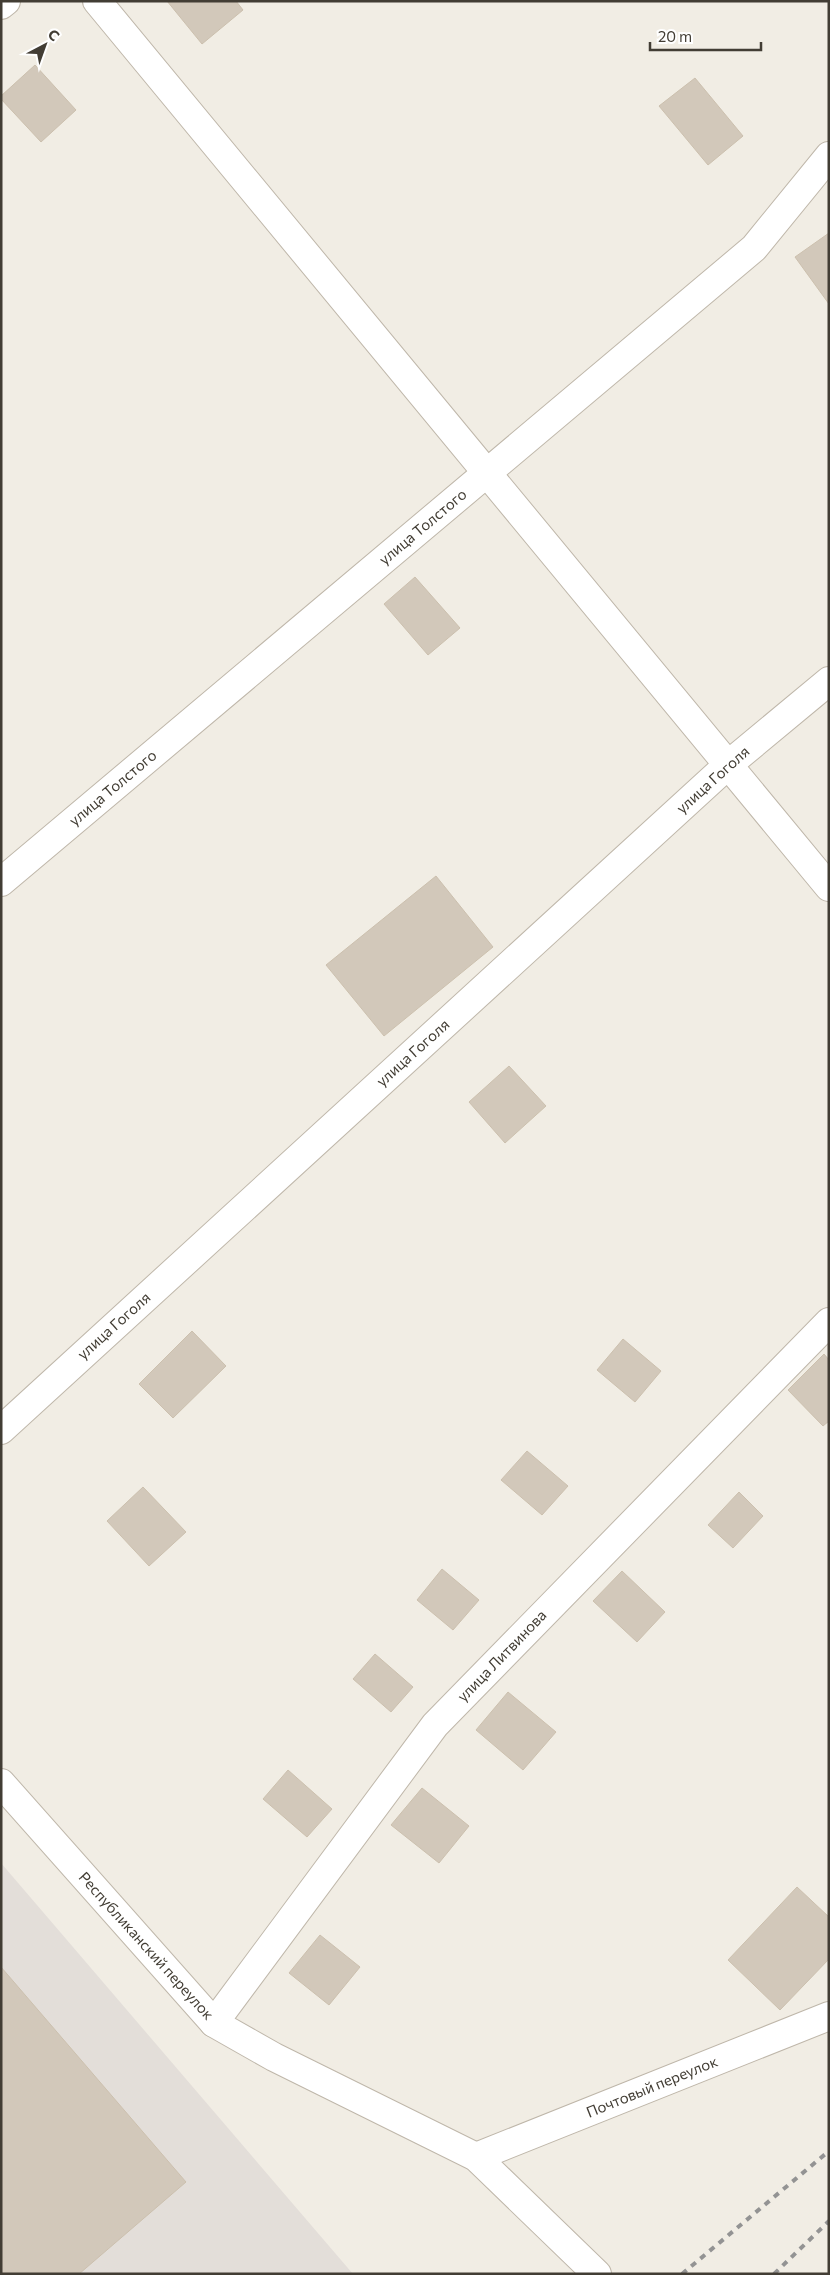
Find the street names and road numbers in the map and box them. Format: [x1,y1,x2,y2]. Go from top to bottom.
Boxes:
street label: улица Толстого [375,484,470,568]
street label: улица Гоголя [672,742,753,817]
street label: улица Толстого [65,745,160,829]
street label: улица Гоголя [372,1015,453,1090]
street label: улица Гоголя [73,1288,154,1363]
street label: улица Литвинова [453,1606,550,1705]
street label: Республиканский переулок [76,1868,218,2023]
street label: Почтовый переулок [583,2051,720,2121]

